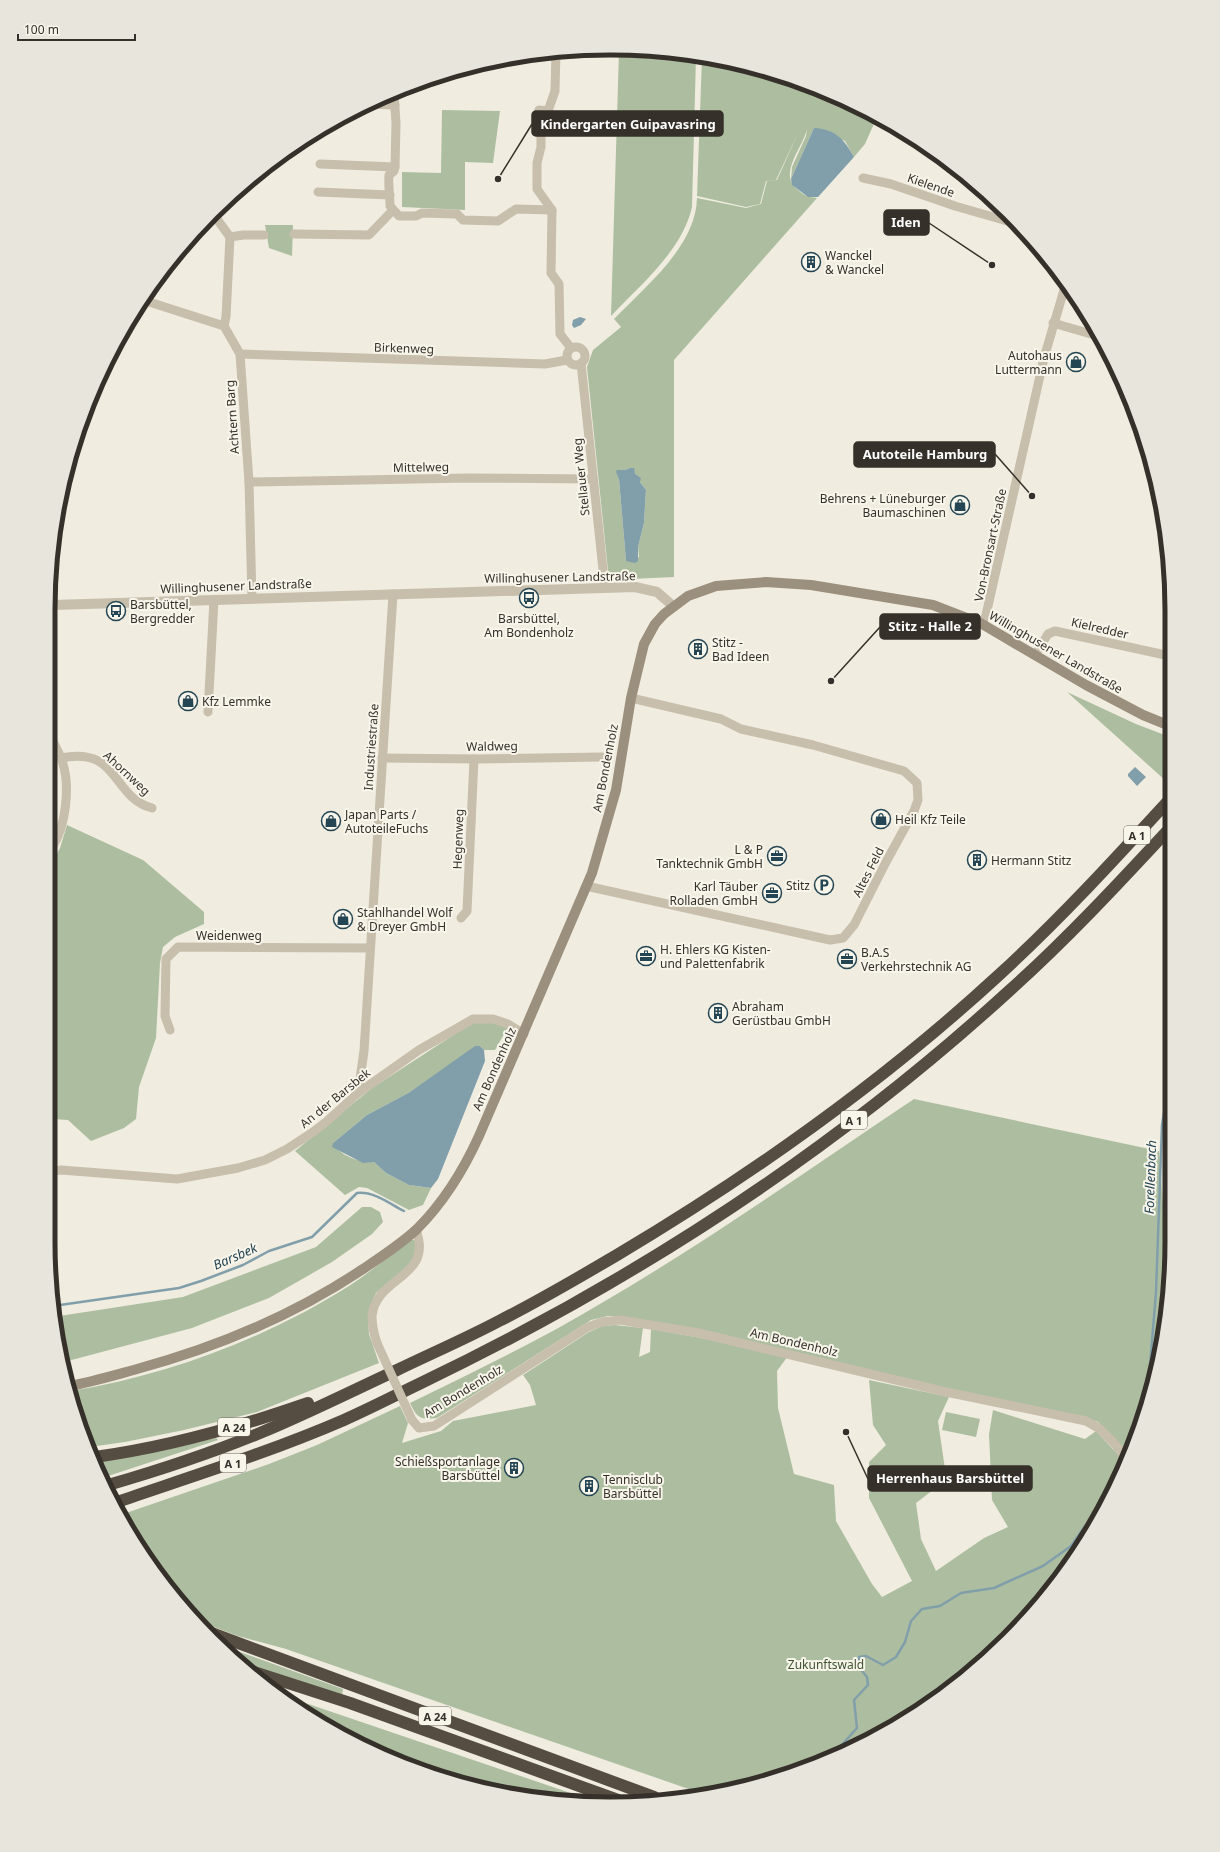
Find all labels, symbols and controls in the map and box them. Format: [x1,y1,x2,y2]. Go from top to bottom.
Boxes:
scale bar [18,16,135,42]
text: 100 m [24,21,59,38]
callout: Kindergarten Guipavasring [532,111,723,136]
text: Kindergarten Guipavasring [540,115,716,133]
street label: Kielende [905,169,957,201]
callout: Iden [884,210,929,235]
text: Iden [891,213,921,231]
place label: Wanckel & Wanckel [825,247,884,278]
building icon: Wanckel & Wanckel [800,251,822,273]
street label: Birkenweg [374,338,434,358]
place label: Autohaus Luttermann [995,347,1062,378]
shop icon: Autohaus Luttermann [1065,351,1087,373]
street label: Achtern Barg [221,379,243,455]
street label: Stellauer Weg [568,437,594,517]
callout: Autoteile Hamburg [854,442,995,467]
text: Autoteile Hamburg [863,445,987,463]
street label: Mittelweg [393,458,449,476]
street label: Von-Bronsart-Straße [970,487,1010,603]
place label: Behrens + Lüneburger Baumaschinen [820,490,946,521]
shop icon: Behrens + Lüneburger Baumaschinen [949,494,971,516]
street label: Willinghusener Landstraße [484,567,636,587]
street label: Willinghusener Landstraße [160,575,312,597]
bus stop icon: Barsbüttel, Am Bondenholz [518,587,540,609]
place label: Barsbüttel, Bergredder [130,596,195,627]
bus stop icon: Barsbüttel, Bergredder [105,600,127,622]
street label: Willinghusener Landstraße [986,607,1126,697]
place label: Barsbüttel, Am Bondenholz [484,610,574,641]
street label: Kielredder [1070,613,1130,643]
callout: Stitz - Halle 2 [880,614,980,639]
text: Stitz - Halle 2 [888,617,972,635]
place label: Stitz - Bad Ideen [712,634,769,665]
building icon: Stitz - Bad Ideen [687,638,709,660]
shop icon: Kfz Lemmke [177,690,199,712]
place label: Kfz Lemmke [202,693,271,710]
street label: Industriestraße [359,703,383,791]
street label: Am Bondenholz [588,722,622,814]
street label: Waldweg [466,737,518,755]
street label: Ahornweg [100,747,154,799]
place label: Japan Parts / AutoteileFuchs [344,806,429,837]
street label: Hegenweg [448,808,468,870]
shop icon: Heil Kfz Teile [870,808,892,830]
shop icon: Japan Parts / AutoteileFuchs [320,810,342,832]
place label: Heil Kfz Teile [895,811,966,828]
road number: A 1 [1124,826,1150,844]
place label: L & P Tanktechnik GmbH [656,841,763,872]
street label: Altes Feld [848,844,888,900]
office icon: L & P Tanktechnik GmbH [766,845,788,867]
building icon: Hermann Stitz [966,849,988,871]
place label: Hermann Stitz [991,852,1072,869]
parking icon: Stitz [813,874,835,896]
place label: Stitz [786,877,810,894]
place label: Karl Täuber Rolladen GmbH [669,878,758,909]
office icon: Karl Täuber Rolladen GmbH [761,882,783,904]
place label: Stahlhandel Wolf & Dreyer GmbH [357,904,453,935]
shop icon: Stahlhandel Wolf & Dreyer GmbH [332,908,354,930]
street label: Weidenweg [196,927,262,944]
place label: H. Ehlers KG Kisten- und Palettenfabrik [660,941,771,972]
place label: B.A.S Verkehrstechnik AG [861,944,971,975]
office icon: H. Ehlers KG Kisten- und Palettenfabrik [635,945,657,967]
office icon: B.A.S Verkehrstechnik AG [836,948,858,970]
place label: Abraham Gerüstbau GmbH [732,998,831,1029]
building icon: Abraham Gerüstbau GmbH [707,1002,729,1024]
street label: Am Bondenholz [468,1024,520,1113]
street label: An der Barsbek [296,1064,374,1132]
road number: A 1 [841,1111,867,1129]
water label: Forellenbach [1140,1140,1160,1214]
water label: Barsbek [210,1238,260,1274]
street label: Am Bondenholz [749,1324,840,1360]
street label: Am Bondenholz [420,1360,506,1421]
road number: A 24 [218,1418,250,1436]
place label: Schießsportanlage Barsbüttel [395,1453,500,1484]
road number: A 1 [220,1454,246,1472]
building icon: Schießsportanlage Barsbüttel [503,1457,525,1479]
callout: Herrenhaus Barsbüttel [868,1466,1032,1491]
text: Herrenhaus Barsbüttel [876,1469,1024,1487]
place label: Tennisclub Barsbüttel [603,1471,663,1502]
building icon: Tennisclub Barsbüttel [578,1475,600,1497]
park label: Zukunftswald [788,1656,864,1673]
road number: A 24 [419,1707,451,1725]

